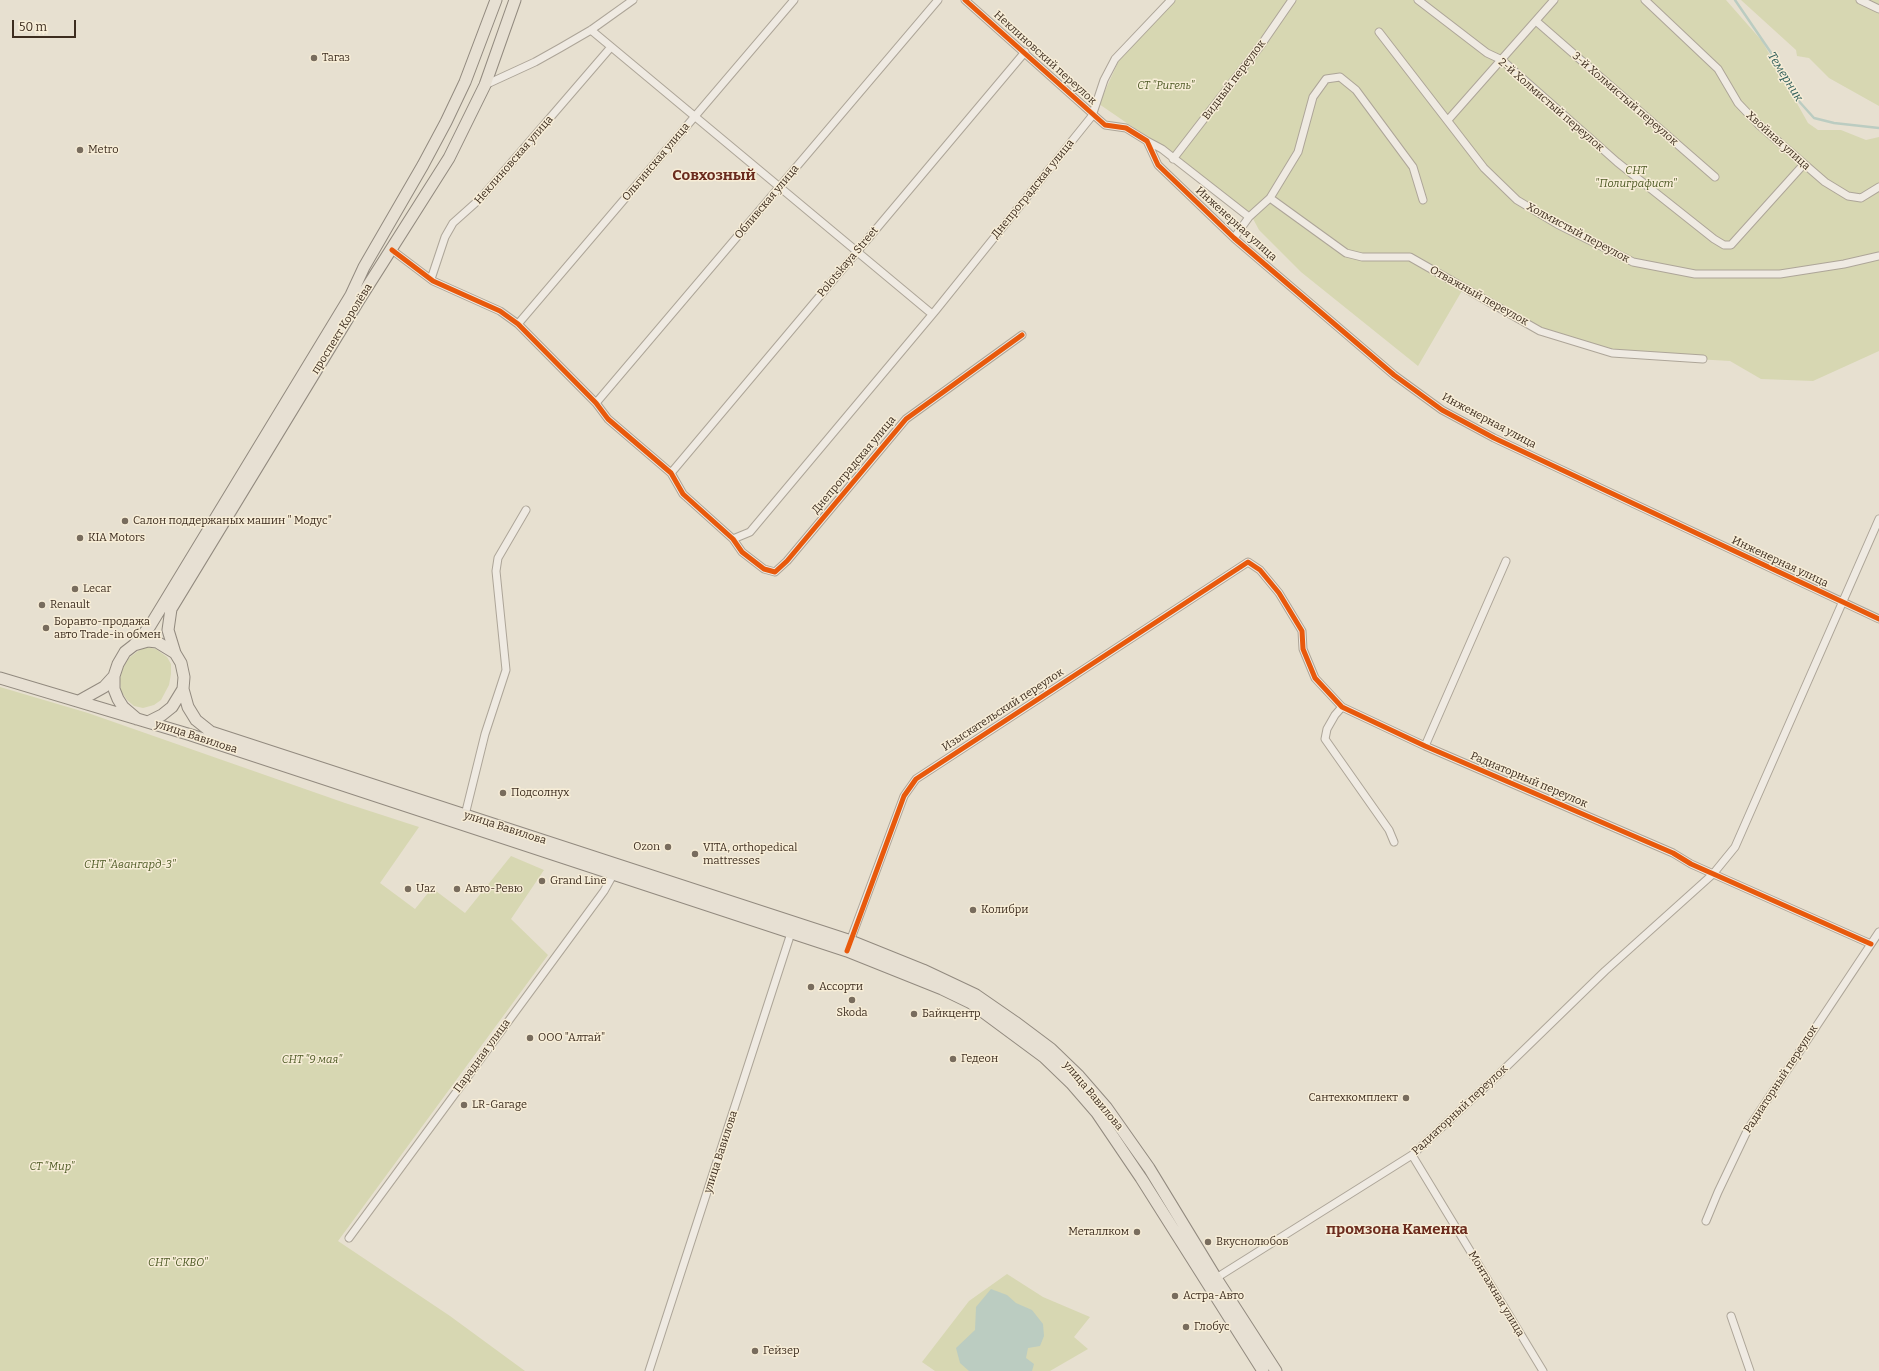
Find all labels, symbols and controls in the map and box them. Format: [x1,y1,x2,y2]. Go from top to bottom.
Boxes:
street label: Неклиновский переулок [991,8,1099,108]
scale bar [14,12,78,38]
text: 50 m [19,20,47,34]
street label: Видный переулок [1200,37,1268,123]
street label: 3-й Холмистый переулок [1569,49,1681,149]
water label: Темерник [1764,50,1806,104]
place label: Тагаз [322,51,350,65]
marker: Тагаз [309,53,319,63]
street label: 2-й Холмистый переулок [1496,56,1606,154]
park label: СТ "Ригель" [1137,79,1195,93]
street label: Хвойная улица [1743,109,1813,173]
street label: Неклиновская улица [472,113,556,207]
street label: Ольгинская улица [619,120,693,204]
street label: Днепроградская улица [989,137,1077,241]
place label: Metro [88,143,119,157]
marker: Metro [75,145,85,155]
street label: Обливская улица [732,162,802,242]
park label: СНТ "Полиграфист" [1595,164,1677,190]
district label: Совхозный [672,167,756,185]
street label: Инженерная улица [1193,184,1279,264]
street label: Холмистый переулок [1524,200,1632,266]
street label: Polotskaya Street [815,224,881,300]
street label: Отважный переулок [1427,263,1531,329]
street label: проспект Королёва [309,281,375,377]
street label: Инженерная улица [1440,391,1538,451]
street label: Днепроградская улица [809,413,899,517]
place label: Салон поддержаных машин " Модус" [133,514,332,528]
marker: Салон поддержаных машин " Модус" [120,516,130,526]
place label: KIA Motors [88,531,145,545]
marker: KIA Motors [75,533,85,543]
street label: Инженерная улица [1730,534,1830,590]
place label: Lecar [83,582,111,596]
marker: Lecar [70,584,80,594]
place label: Renault [50,598,90,612]
marker: Renault [37,600,47,610]
place label: Боравто-продажа авто Trade-in обмен [54,615,161,641]
marker: Боравто-продажа авто Trade-in обмен [41,623,51,633]
street label: Изыскательский переулок [940,666,1066,754]
street label: улица Вавилова [153,717,239,757]
street label: Радиаторный переулок [1468,749,1590,811]
place label: Подсолнух [511,786,569,800]
marker: Подсолнух [498,788,508,798]
street label: улица Вавилова [462,808,548,848]
place label: Ozon [633,840,660,854]
place label: VITA, orthopedical mattresses [703,841,797,867]
marker: Ozon [663,842,673,852]
marker: VITA, orthopedical mattresses [690,849,700,859]
park label: СНТ "Авангард-3" [84,858,176,872]
place label: Grand Line [550,874,606,888]
marker: Grand Line [537,876,547,886]
place label: Uaz [416,882,435,896]
place label: Авто-Ревю [465,882,523,896]
marker: Uaz [403,884,413,894]
marker: Авто-Ревю [452,884,462,894]
place label: Колибри [981,903,1029,917]
marker: Колибри [968,905,978,915]
place label: Ассорти [819,980,863,994]
marker: Ассорти [806,982,816,992]
marker: Skoda [847,995,857,1005]
place label: Skoda [836,1006,868,1020]
place label: Байкцентр [922,1007,981,1021]
marker: Байкцентр [909,1009,919,1019]
street label: Парадная улица [451,1017,513,1095]
street label: Радиаторный переулок [1741,1023,1821,1135]
place label: ООО "Алтай" [538,1031,605,1045]
marker: ООО "Алтай" [525,1033,535,1043]
place label: Гедеон [961,1052,998,1066]
park label: СНТ "9 мая" [282,1053,342,1067]
marker: Гедеон [948,1054,958,1064]
street label: улица Вавилова [1060,1059,1126,1133]
street label: Радиаторный переулок [1409,1062,1511,1158]
place label: Сантехкомплект [1308,1091,1398,1105]
marker: Сантехкомплект [1401,1093,1411,1103]
place label: LR-Garage [472,1098,527,1112]
marker: LR-Garage [459,1100,469,1110]
street label: улица Вавилова [701,1109,741,1195]
park label: СТ "Мир" [29,1160,75,1174]
district label: промзона Каменка [1326,1221,1468,1239]
place label: Металлком [1068,1225,1129,1239]
marker: Металлком [1132,1227,1142,1237]
place label: Вкуснолюбов [1216,1235,1288,1249]
marker: Вкуснолюбов [1203,1237,1213,1247]
street label: Монтажная улица [1465,1249,1527,1339]
park label: СНТ "СКВО" [148,1256,208,1270]
place label: Астра-Авто [1183,1289,1244,1303]
marker: Астра-Авто [1170,1291,1180,1301]
place label: Глобус [1194,1320,1230,1334]
marker: Глобус [1181,1322,1191,1332]
place label: Гейзер [763,1344,800,1358]
marker: Гейзер [750,1346,760,1356]

